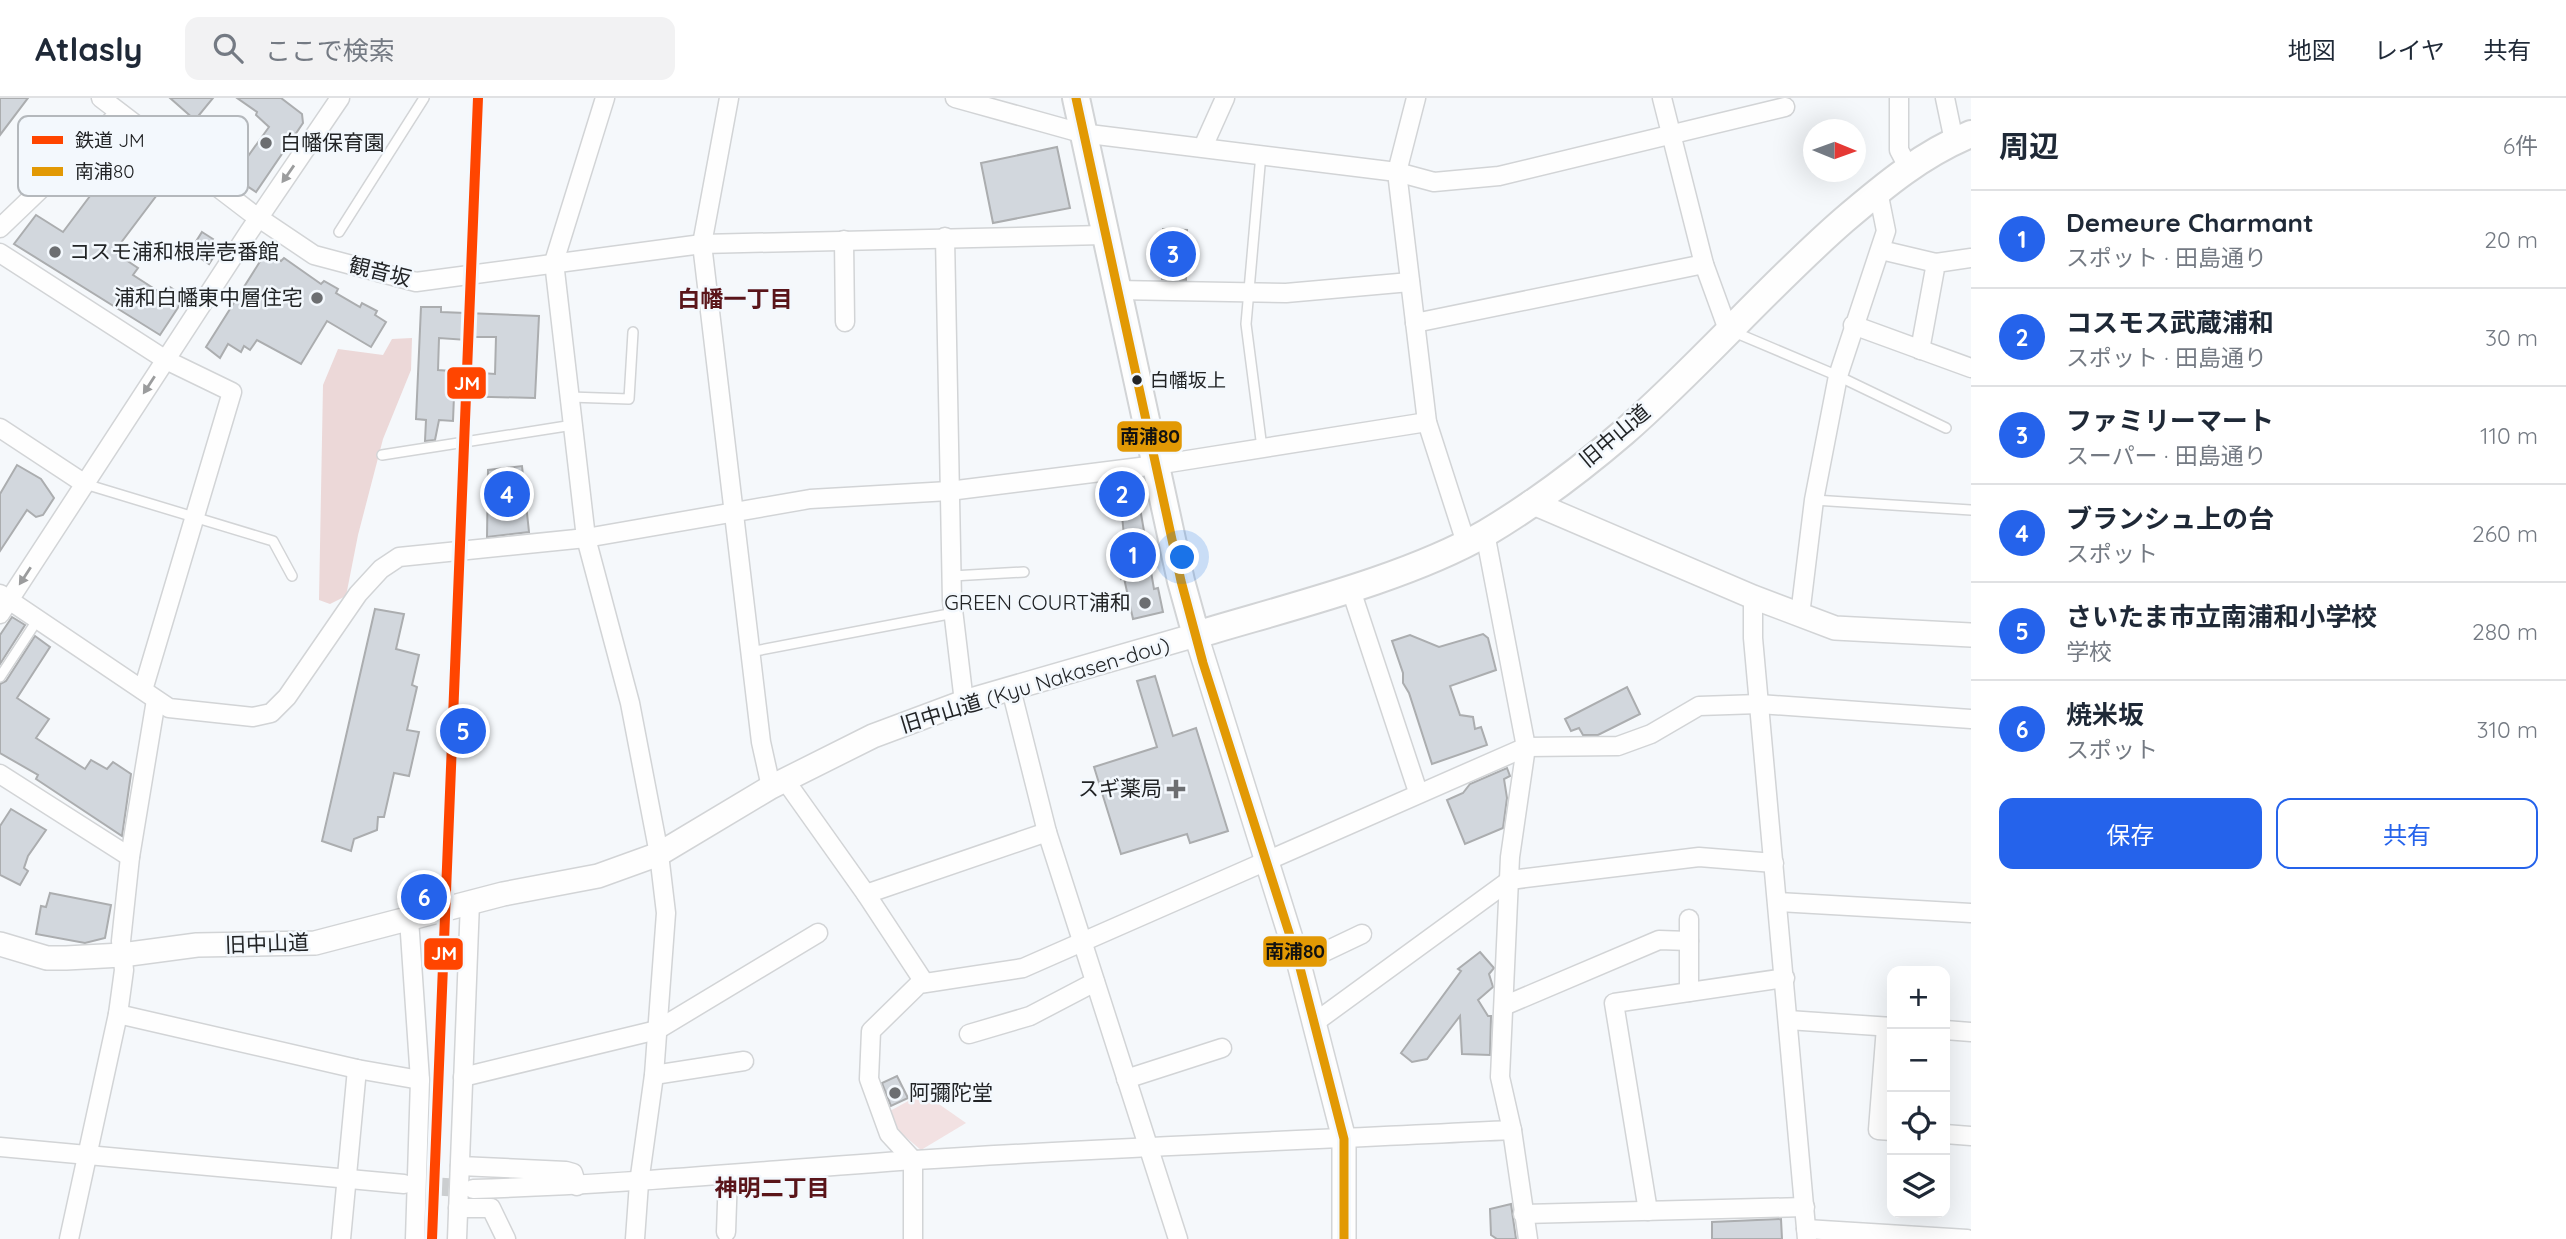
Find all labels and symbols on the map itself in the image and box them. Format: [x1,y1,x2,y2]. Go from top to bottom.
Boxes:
legend [18,116,248,196]
north arrow [1803,119,1866,182]
text: 鉄道 JM [75,128,145,152]
place label: 白幡保育園 [280,129,385,155]
marker: 白幡保育園 [258,135,274,151]
text: 南浦80 [75,159,135,183]
one-way arrow [281,165,295,183]
pin: 3 [1150,228,1196,280]
place label: コスモ浦和根岸壱番館 [69,238,279,264]
marker: コスモ浦和根岸壱番館 [47,244,63,260]
street label: 観音坂 [347,251,414,291]
place label: 浦和白幡東中層住宅 [114,284,303,310]
district label: 白幡一丁目 [678,284,793,313]
marker: 浦和白幡東中層住宅 [309,290,325,306]
line badge: JM [446,366,487,400]
place label: 白幡坂上 [1150,368,1226,392]
text: JM [454,371,480,395]
marker: 白幡坂上 [1130,373,1144,387]
one-way arrow [143,375,156,395]
street label: 旧中山道 [1574,398,1655,472]
line badge: 南浦80 [1116,420,1183,453]
text: 南浦80 [1120,424,1180,448]
pin: 4 [484,468,530,520]
pin: 2 [1099,468,1145,520]
pin: 1 [1110,529,1156,581]
your location [1165,540,1199,574]
one-way arrow [19,566,32,585]
place label: GREEN COURT浦和 [944,589,1131,615]
marker: GREEN COURT浦和 [1137,595,1153,611]
street label: 旧中山道 (Kyu Nakasen-dou) [897,631,1172,737]
pin: 5 [440,705,486,757]
place label: スギ薬局 [1078,775,1162,801]
marker: スギ薬局 [1168,781,1184,797]
pin: 6 [401,871,447,923]
street label: 旧中山道 [225,929,309,957]
line badge: 南浦80 [1262,935,1328,968]
line badge: JM [423,937,464,971]
text: 南浦80 [1265,939,1325,963]
text: JM [431,941,457,965]
place label: 阿彌陀堂 [909,1079,993,1105]
marker: 阿彌陀堂 [887,1085,903,1101]
district label: 神明二丁目 [715,1173,830,1202]

